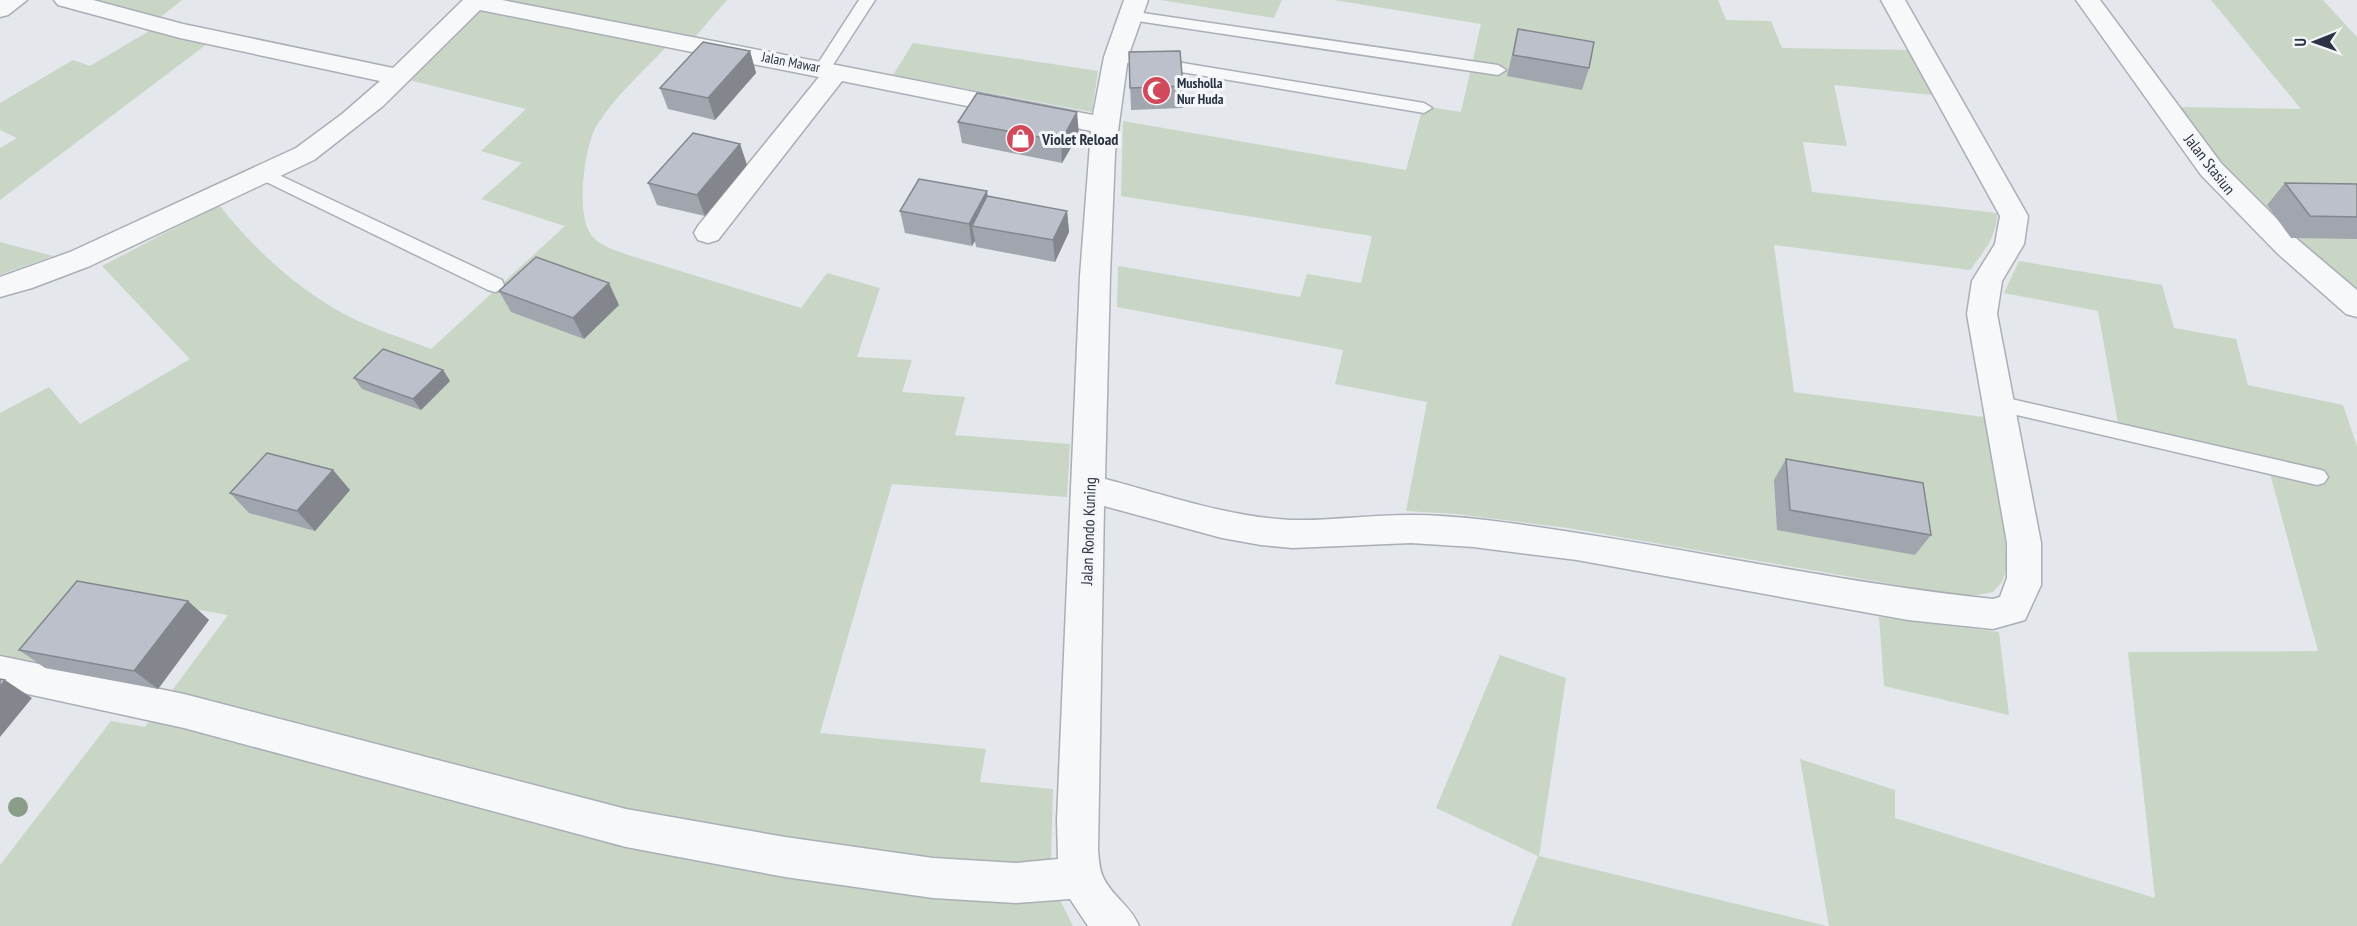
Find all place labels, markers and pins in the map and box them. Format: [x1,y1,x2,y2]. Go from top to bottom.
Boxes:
place label: Musholla Nur Huda [1177,74,1224,108]
mosque icon: Musholla Nur Huda [1140,75,1172,107]
shop icon: Violet Reload [1005,123,1037,155]
place label: Violet Reload [1041,129,1118,149]

